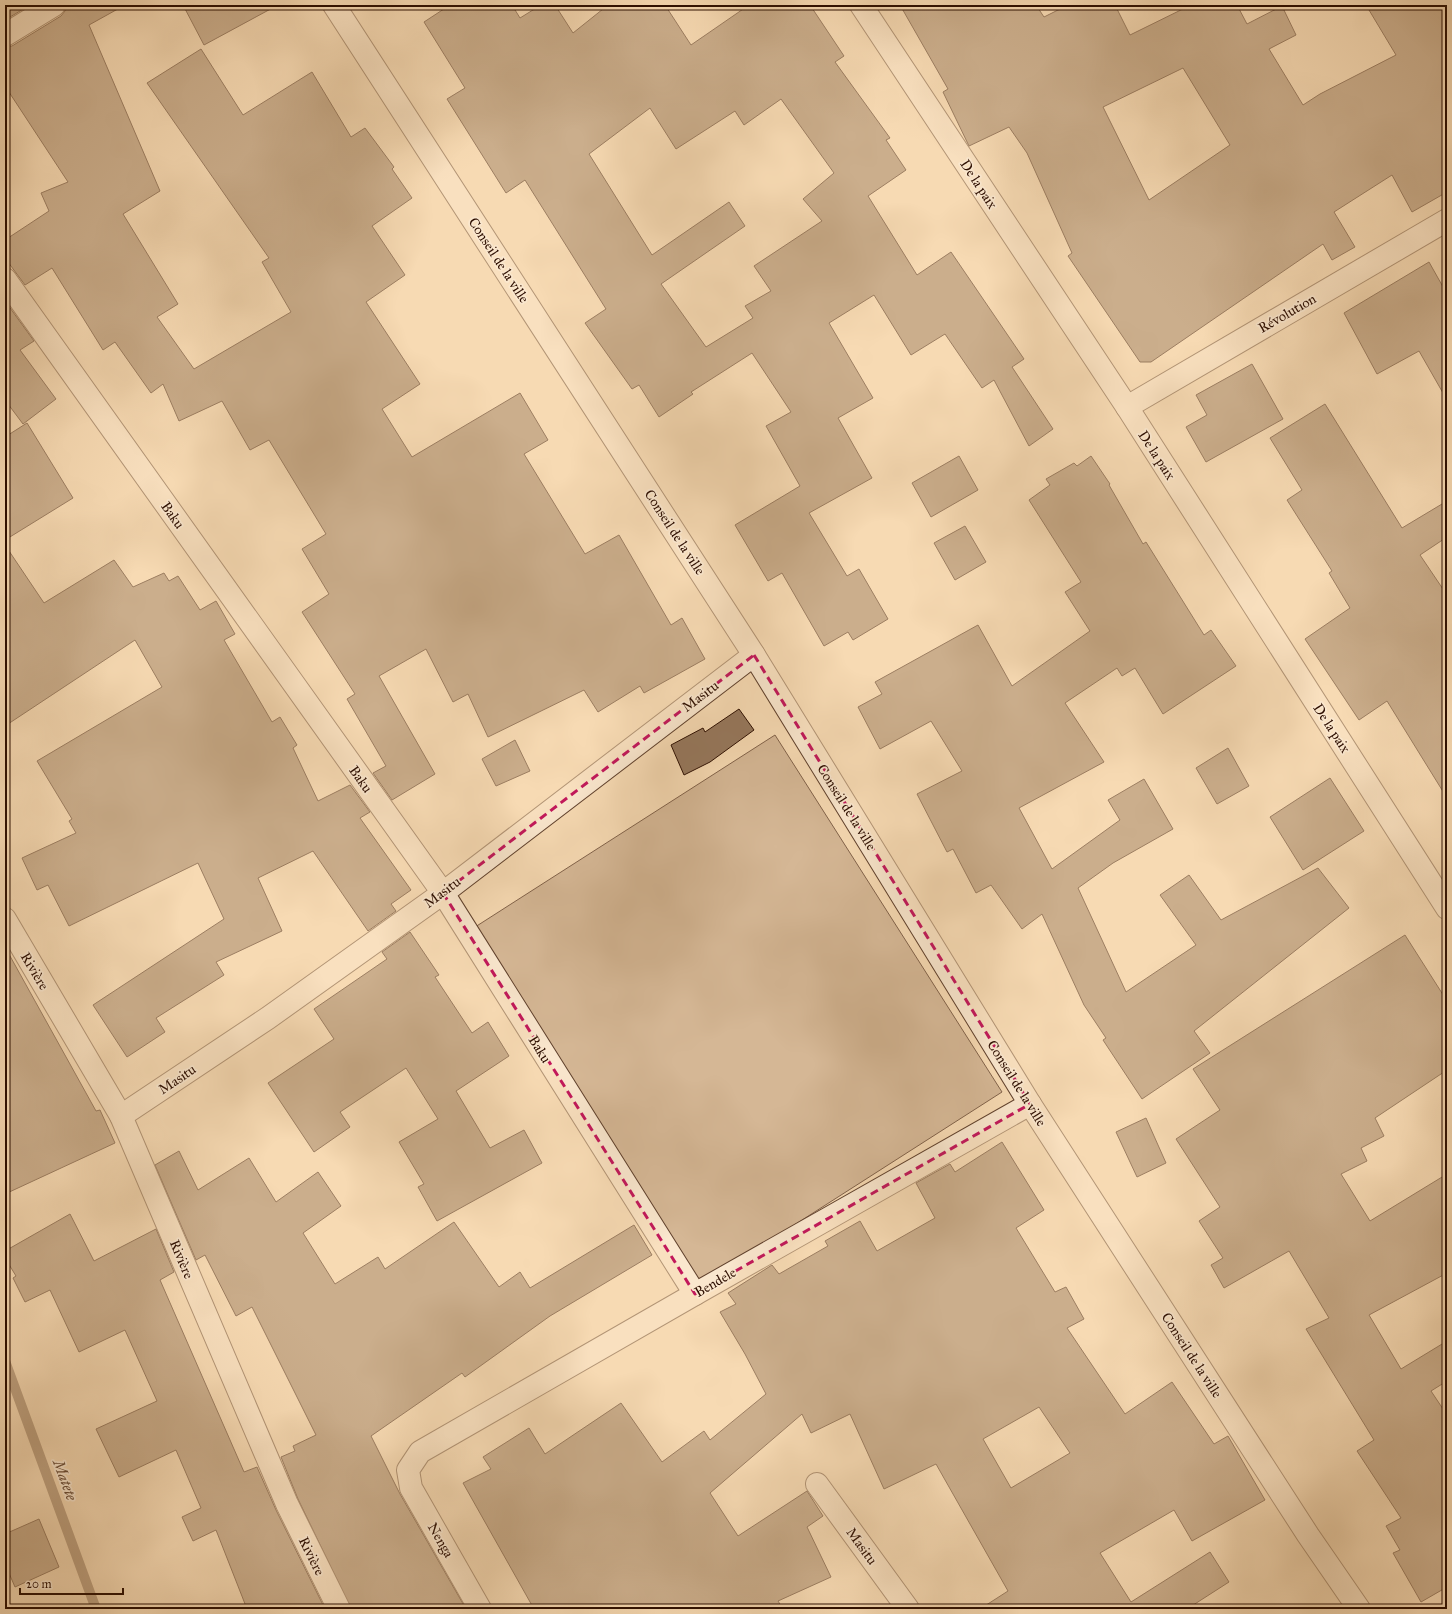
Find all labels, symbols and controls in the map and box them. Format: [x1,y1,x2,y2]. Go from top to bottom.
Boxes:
street label: De la paix [956,156,1001,213]
street label: Conseil de la ville [465,214,533,306]
street label: Révolution [1255,290,1320,337]
street label: De la paix [1134,427,1179,484]
street label: Conseil de la ville [641,486,709,578]
street label: Baku [157,498,188,533]
street label: Masitu [679,677,722,716]
street label: De la paix [1309,700,1354,757]
street label: Conseil de la ville [813,761,880,854]
street label: Baku [345,762,376,797]
street label: Masitu [421,873,464,912]
street label: Rivière [17,949,52,993]
street label: Baku [525,1032,555,1067]
street label: Conseil de la ville [983,1037,1050,1130]
street label: Masitu [155,1060,200,1098]
street label: Rivière [166,1237,197,1282]
street label: Bendele [691,1264,739,1301]
street label: Conseil de la ville [1158,1309,1226,1401]
water label: Matete [49,1455,81,1503]
street label: Nenga [424,1520,457,1561]
street label: Masitu [842,1524,881,1569]
street label: Rivière [295,1534,328,1578]
scale bar [20,1570,123,1596]
text: 20 m [26,1577,52,1591]

